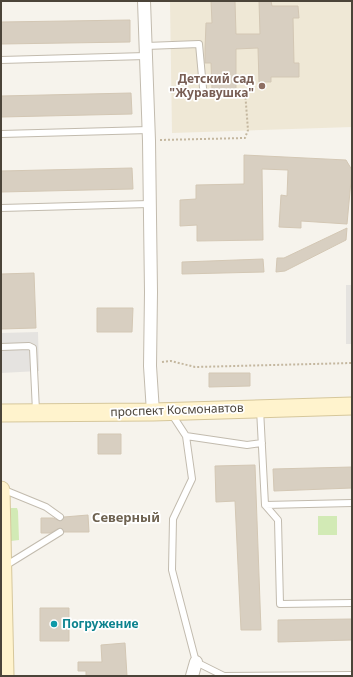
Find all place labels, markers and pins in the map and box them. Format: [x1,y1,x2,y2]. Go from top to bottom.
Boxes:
place label: Детский сад "Журавушка" [169,70,254,101]
marker: Детский сад "Журавушка" [257,81,267,91]
place label: Погружение [62,615,139,632]
marker: Погружение [49,619,59,629]

